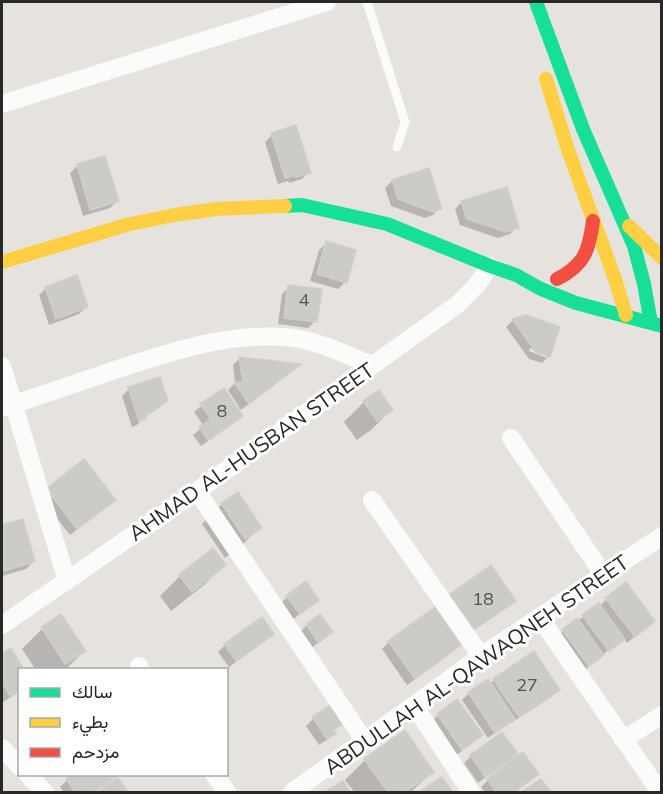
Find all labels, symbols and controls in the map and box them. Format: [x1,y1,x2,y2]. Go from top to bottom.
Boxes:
house number: 4 [299,288,310,311]
street label: AHMAD AL-HUSBAN STREET [123,356,379,546]
house number: 8 [217,399,227,422]
street label: ABDULLAH AL-QAWAQNEH STREET [319,548,634,780]
house number: 18 [472,587,494,610]
legend [18,668,228,776]
house number: 27 [516,673,538,696]
text: سالك [72,680,112,703]
text: بطيء [72,710,108,737]
text: مزدحم [72,740,119,764]

